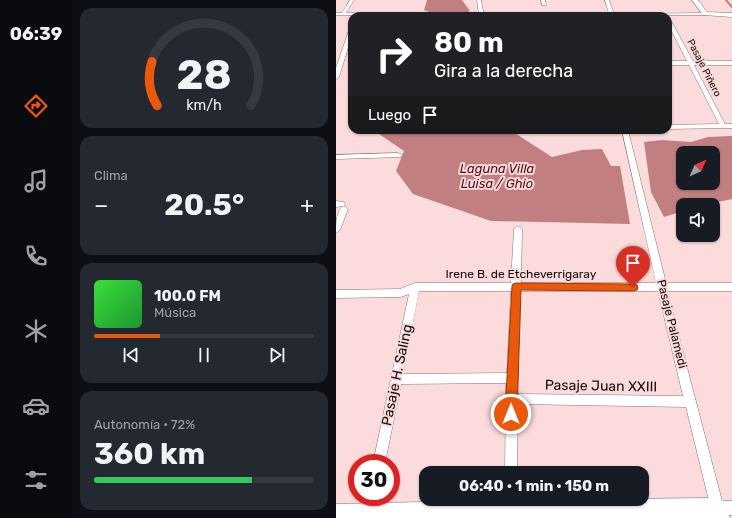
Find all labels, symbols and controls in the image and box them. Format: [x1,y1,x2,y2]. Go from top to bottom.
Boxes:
text: 06:39 [10,23,62,45]
text: 80 m [434,26,504,59]
icon: right [368,28,420,80]
street label: Pasaje Piñero [684,37,724,99]
text: 28 [176,50,232,99]
text: Gira a la derecha [434,60,573,82]
icon: directions [22,92,50,120]
text: km/h [186,96,222,113]
icon: arrive [419,104,441,126]
text: Luego [368,106,411,124]
north arrow [676,146,720,190]
map controls [676,146,720,242]
water label: Laguna Villa Luisa / Ghio [460,161,535,191]
icon: music [22,167,50,195]
text: Clima [94,168,128,183]
text: 20.5° [164,187,244,223]
text: − [94,192,108,219]
text: + [300,192,314,219]
button: sound [676,198,720,242]
icon: phone [22,242,50,270]
pin [616,246,650,287]
icon: arrive [622,252,644,274]
street label: Irene B. de Etcheverrigaray [446,267,597,281]
street label: Pasaje Palamedi [654,278,690,370]
text: 100.0 FM [154,287,221,305]
text: Música [154,305,196,320]
icon: climate [22,317,50,345]
street label: Pasaje H. Saling [378,323,416,427]
icon: previous [120,344,142,366]
icon: pause [193,344,215,366]
icon: next [266,344,288,366]
street label: Pasaje Juan XXIII [545,377,657,395]
icon: car [22,392,50,420]
position arrow [490,393,532,435]
text: Autonomía · 72% [94,417,195,432]
text: 360 km [94,436,205,472]
speed limit sign: 30 [348,454,400,506]
icon: filters [22,466,50,494]
text: 06:40 · 1 min · 150 m [459,477,609,495]

